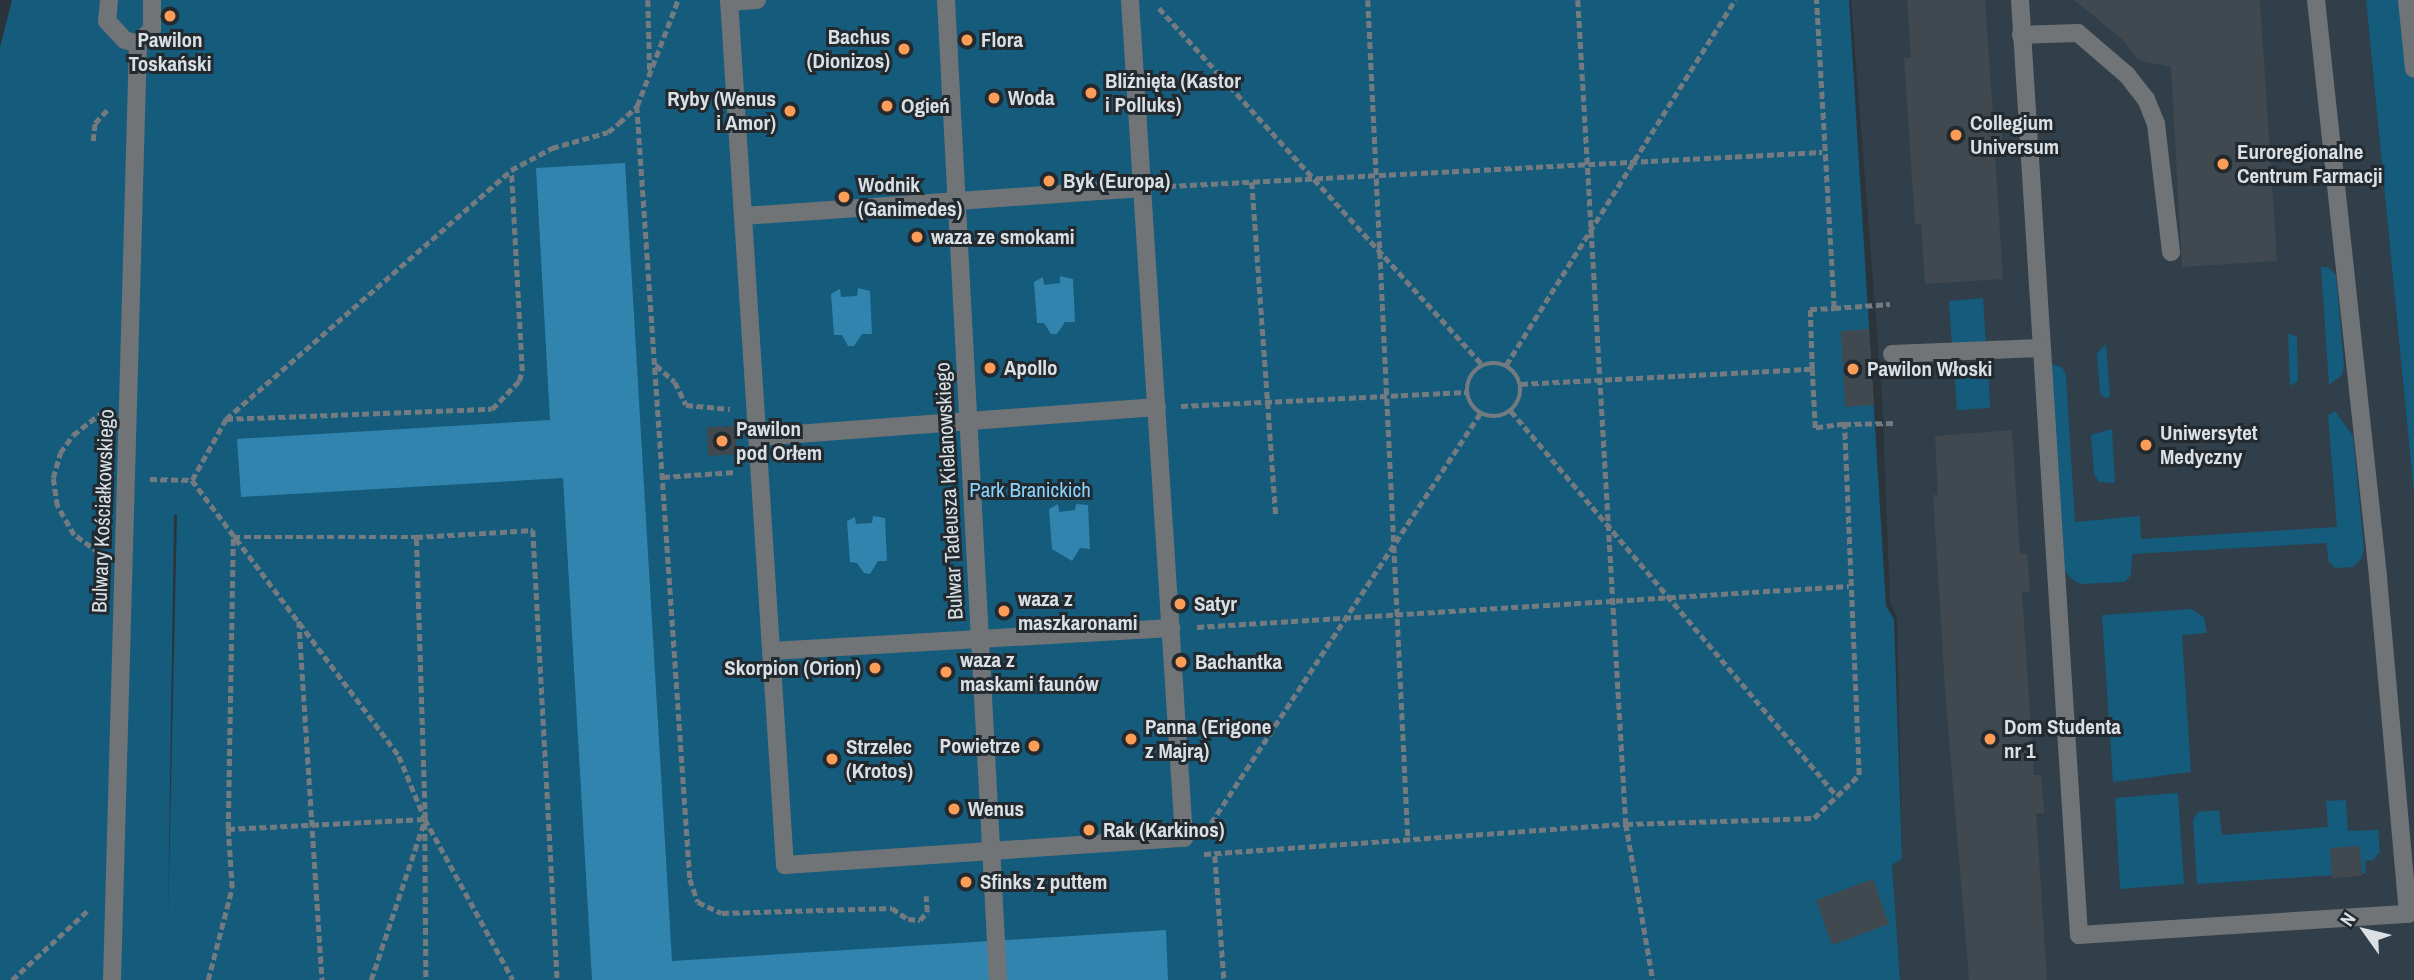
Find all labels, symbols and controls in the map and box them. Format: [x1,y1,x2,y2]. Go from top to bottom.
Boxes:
marker: Pawilon Toskański [162,8,178,24]
place label: Bachus (Dionizos) [807,24,890,74]
place label: Pawilon Toskański [129,27,211,77]
place label: Flora [981,27,1023,53]
marker: Flora [959,32,975,48]
marker: Bachus (Dionizos) [896,41,912,57]
place label: Bliźnięta (Kastor i Polluks) [1105,68,1241,118]
place label: Woda [1008,85,1055,111]
marker: Bliźnięta (Kastor i Polluks) [1083,85,1099,101]
place label: Ryby (Wenus i Amor) [667,86,776,136]
marker: Woda [986,90,1002,106]
place label: Ogień [901,93,950,119]
marker: Ogień [879,98,895,114]
marker: Ryby (Wenus i Amor) [782,103,798,119]
place label: Collegium Universum [1970,110,2059,160]
marker: Collegium Universum [1948,127,1964,143]
place label: Euroregionalne Centrum Farmacji [2237,139,2383,189]
marker: Euroregionalne Centrum Farmacji [2215,156,2231,172]
place label: Byk (Europa) [1063,168,1170,194]
place label: Wodnik (Ganimedes) [858,172,962,222]
marker: Byk (Europa) [1041,173,1057,189]
marker: Wodnik (Ganimedes) [836,189,852,205]
place label: waza ze smokami [931,224,1075,250]
marker: waza ze smokami [909,229,925,245]
place label: Apollo [1004,355,1058,381]
place label: Pawilon Włoski [1867,356,1992,382]
marker: Apollo [982,360,998,376]
marker: Pawilon Włoski [1845,361,1861,377]
street label: Bulwar Tadeusza Kielanowskiego [930,362,968,620]
street label: Bulwary Kościałkowskiego [87,409,119,613]
place label: Pawilon pod Orłem [736,416,822,466]
place label: Uniwersytet Medyczny [2160,420,2258,470]
marker: Pawilon pod Orłem [714,433,730,449]
marker: Uniwersytet Medyczny [2138,437,2154,453]
park label: Park Branickich [969,477,1091,503]
place label: waza z maszkaronami [1018,586,1138,636]
place label: Satyr [1194,591,1237,617]
marker: Satyr [1172,596,1188,612]
marker: waza z maszkaronami [996,603,1012,619]
place label: waza z maskami faunów [960,647,1099,697]
place label: Bachantka [1195,649,1282,675]
marker: Bachantka [1173,654,1189,670]
place label: Skorpion (Orion) [724,655,861,681]
marker: Skorpion (Orion) [867,660,883,676]
marker: waza z maskami faunów [938,664,954,680]
place label: Panna (Erigone z Majrą) [1145,714,1271,764]
place label: Dom Studenta nr 1 [2004,714,2121,764]
marker: Panna (Erigone z Majrą) [1123,731,1139,747]
marker: Dom Studenta nr 1 [1982,731,1998,747]
place label: Powietrze [940,733,1020,759]
place label: Strzelec (Krotos) [846,734,913,784]
marker: Powietrze [1026,738,1042,754]
marker: Strzelec (Krotos) [824,751,840,767]
place label: Wenus [968,796,1024,822]
marker: Wenus [946,801,962,817]
place label: Rak (Karkinos) [1103,817,1225,843]
marker: Rak (Karkinos) [1081,822,1097,838]
place label: Sfinks z puttem [980,869,1107,895]
marker: Sfinks z puttem [958,874,974,890]
north arrow [2330,896,2400,966]
text: N [2334,907,2362,931]

